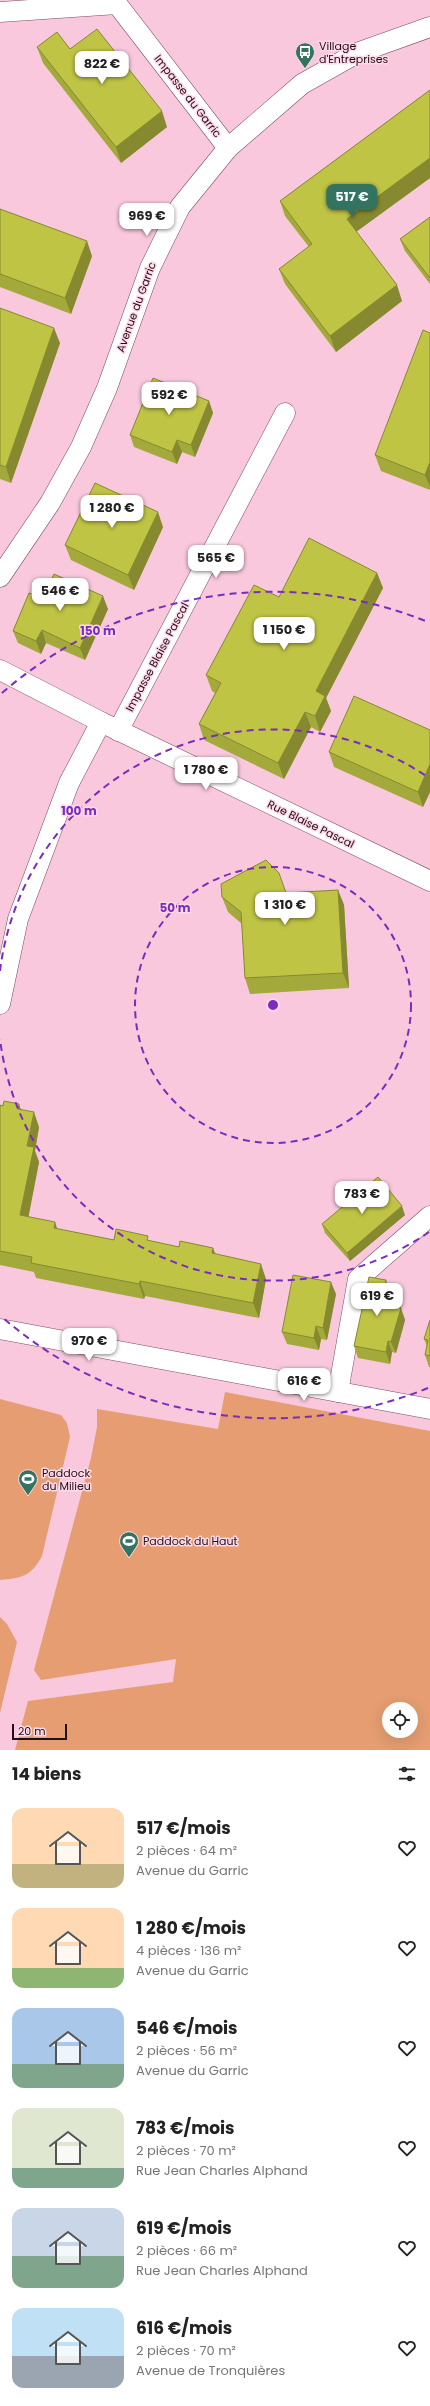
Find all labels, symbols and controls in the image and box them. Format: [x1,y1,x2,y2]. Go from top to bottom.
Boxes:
place label: Village d'Entreprises [319,38,389,67]
bus stop icon: Village d'Entreprises [294,41,316,69]
pin: 822 € [74,51,130,85]
street label: Impasse du Garric [151,51,226,141]
text: 822 € [84,54,120,73]
pin: 517 € [324,184,380,218]
text: 517 € [335,187,369,206]
pin: 969 € [119,203,175,237]
text: 969 € [128,206,166,225]
street label: Avenue du Garric [112,259,160,354]
pin: 592 € [141,382,197,416]
text: 592 € [151,385,187,404]
pin: 1 280 € [75,495,149,529]
text: 1 280 € [89,498,135,517]
pin: 565 € [188,545,244,579]
text: 565 € [197,548,235,567]
pin: 546 € [32,578,88,612]
text: 546 € [41,581,79,600]
street label: Impasse Blaise Pascal [121,600,193,714]
pin: 1 150 € [247,617,321,651]
text: 1 150 € [263,620,305,639]
text: 150 m [80,622,116,639]
pin: 1 780 € [169,757,243,791]
text: 1 780 € [184,760,228,779]
street label: Rue Blaise Pascal [265,796,357,852]
text: 100 m [61,802,97,819]
pin: 1 310 € [248,892,322,926]
text: 1 310 € [264,895,306,914]
text: 50 m [160,899,191,916]
centre of rings [266,998,280,1012]
pin: 783 € [334,1181,390,1215]
text: 783 € [344,1184,380,1203]
pin: 619 € [349,1283,405,1317]
text: 619 € [360,1286,394,1305]
pin: 970 € [61,1328,117,1362]
text: 970 € [71,1331,107,1350]
pin: 616 € [276,1368,332,1402]
text: 616 € [287,1371,321,1390]
place label: Paddock du Milieu [42,1465,91,1494]
sports icon: Paddock du Milieu [17,1468,39,1496]
sports icon: Paddock du Haut [118,1530,140,1558]
place label: Paddock du Haut [143,1533,238,1549]
map controls [382,1702,418,1738]
button: locate [382,1702,418,1738]
scale bar [12,1722,67,1741]
text: 20 m [18,1723,46,1739]
text: 14 biens [12,1762,81,1786]
icon: filters [396,1763,418,1785]
text: 517 €/mois [136,1816,231,1840]
icon: home [44,1824,92,1872]
icon: heart [396,1837,418,1859]
text: 2 pièces · 64 m² [136,1841,237,1860]
text: Avenue du Garric [136,1861,249,1880]
text: 1 280 €/mois [136,1916,246,1940]
icon: home [44,1924,92,1972]
icon: heart [396,1937,418,1959]
text: 4 pièces · 136 m² [136,1941,241,1960]
text: Avenue du Garric [136,1961,249,1980]
text: 546 €/mois [136,2016,238,2040]
icon: home [44,2024,92,2072]
icon: heart [396,2037,418,2059]
text: 2 pièces · 56 m² [136,2041,237,2060]
text: Avenue du Garric [136,2061,249,2080]
text: 783 €/mois [136,2116,235,2140]
icon: home [44,2124,92,2172]
icon: heart [396,2137,418,2159]
text: 2 pièces · 70 m² [136,2141,236,2160]
text: Rue Jean Charles Alphand [136,2161,308,2180]
text: 619 €/mois [136,2216,232,2240]
icon: home [44,2224,92,2272]
icon: heart [396,2237,418,2259]
text: 2 pièces · 66 m² [136,2241,237,2260]
text: Rue Jean Charles Alphand [136,2261,308,2280]
text: 616 €/mois [136,2316,232,2340]
icon: home [44,2324,92,2372]
icon: heart [396,2337,418,2359]
text: 2 pièces · 70 m² [136,2341,236,2360]
text: Avenue de Tronquières [136,2361,285,2380]

